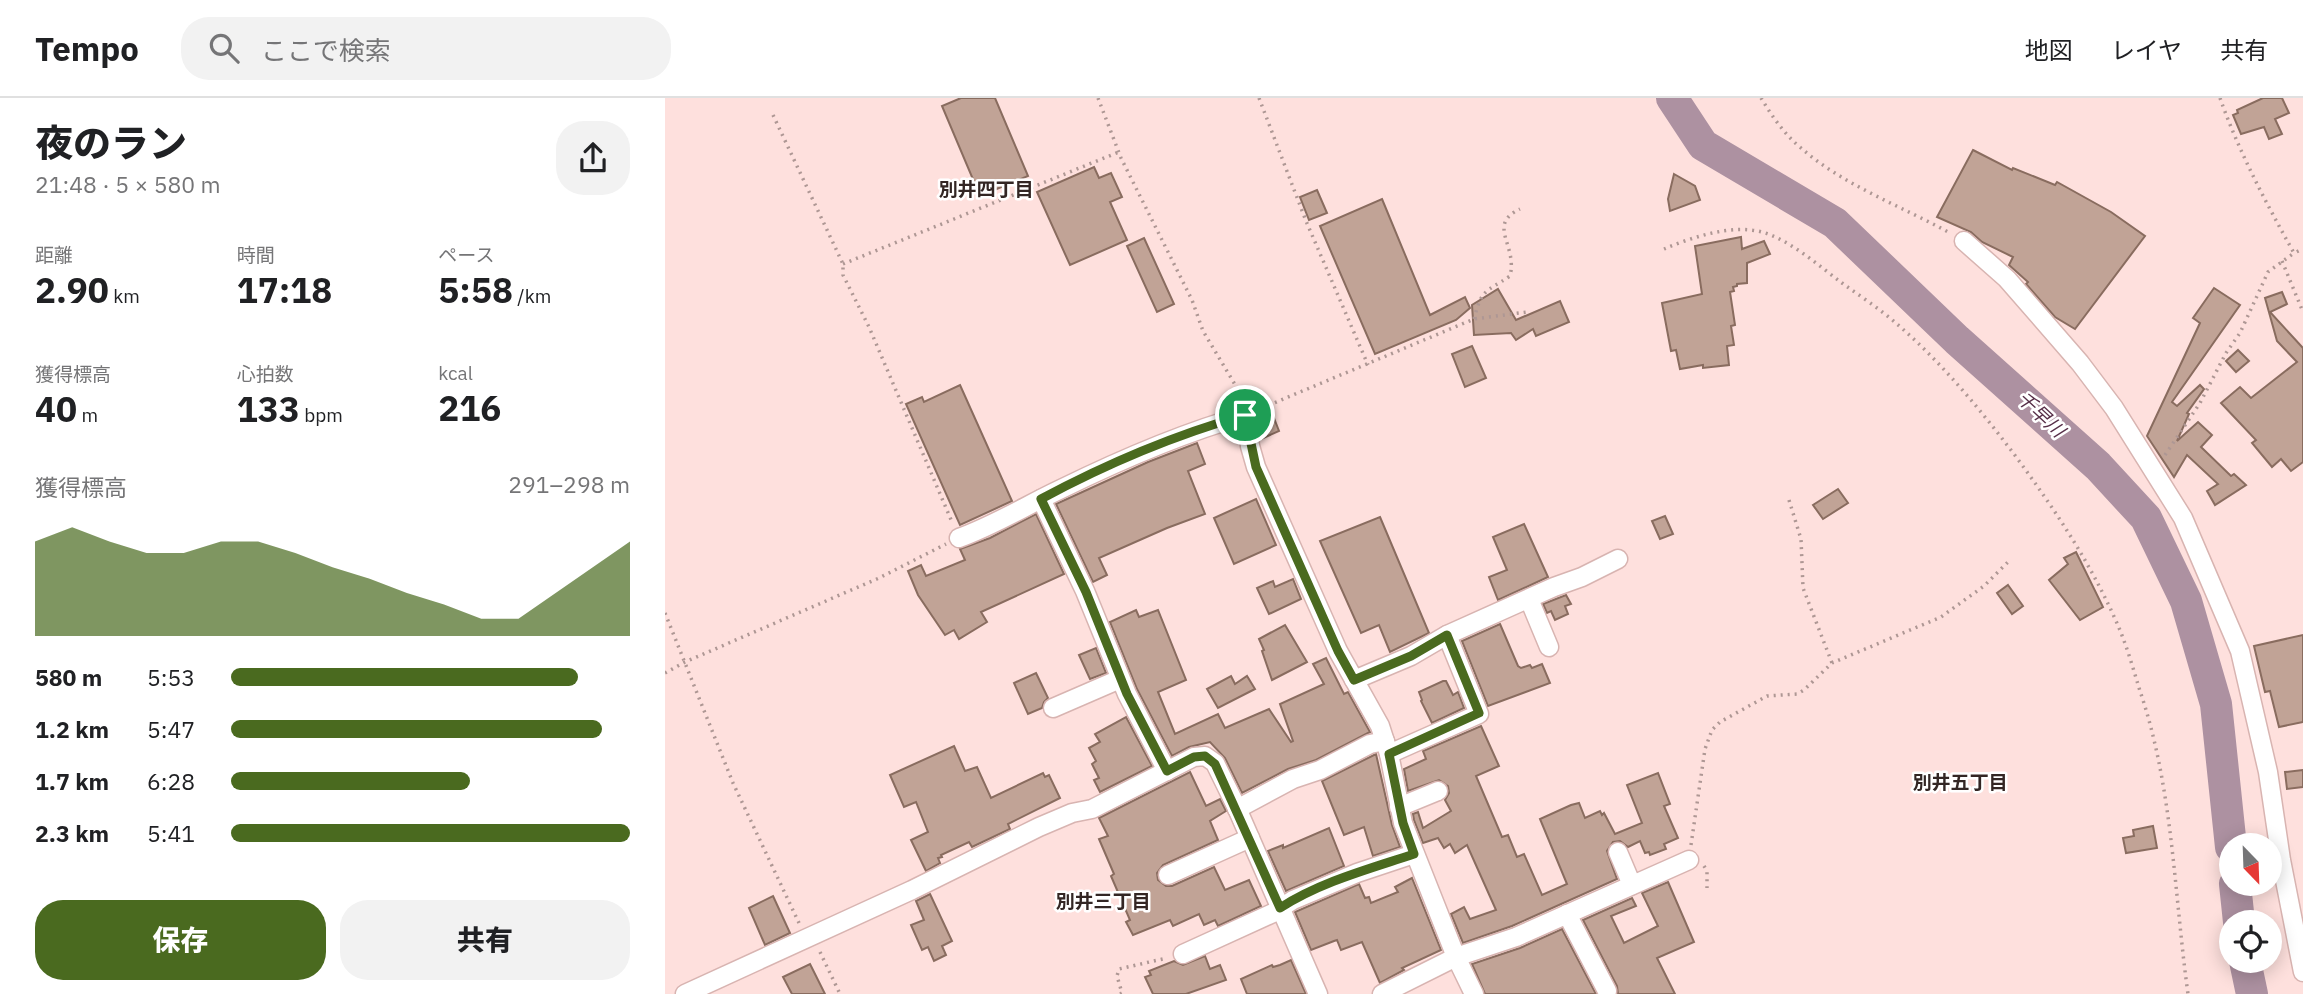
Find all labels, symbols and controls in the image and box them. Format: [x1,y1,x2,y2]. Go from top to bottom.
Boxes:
search box [181,17,671,80]
text: Tempo [35,27,139,70]
icon: search [205,29,243,67]
text: ここで検索 [261,33,391,67]
text: 地図 [2025,34,2073,66]
text: レイヤ [2111,34,2182,66]
text: 共有 [2220,34,2268,66]
text: 夜のラン [35,118,187,167]
button: share [556,121,630,195]
text: 21:48 · 5 × 580 m [35,169,221,199]
district label: 別井四丁目 [938,177,1034,201]
text: 距離 [35,243,73,267]
text: 時間 [237,243,275,267]
text: ペース [438,243,494,267]
text: 2.90 [35,267,109,313]
text: 17:18 [237,267,332,313]
text: 5:58 [438,267,513,313]
text: km [109,284,140,308]
text: /km [513,284,551,308]
text: kcal [438,361,473,385]
text: 獲得標高 [35,362,111,386]
text: 心拍数 [237,362,294,386]
text: 216 [438,385,501,431]
pin [1215,385,1275,445]
text: 40 [35,386,77,432]
text: 133 [237,386,300,432]
water label: 千早川 [2012,386,2071,444]
icon: arrive [1226,396,1264,434]
text: m [77,403,98,427]
text: bpm [300,403,343,427]
text: 291–298 m [508,469,630,499]
text: 獲得標高 [35,472,127,502]
text: 580 m [35,662,102,692]
text: 5:53 [147,662,195,692]
text: 1.2 km [35,714,109,744]
text: 5:47 [147,714,195,744]
text: 1.7 km [35,766,109,796]
text: 6:28 [147,766,195,796]
district label: 別井五丁目 [1912,770,2008,794]
text: 2.3 km [35,818,109,848]
text: 5:41 [147,818,195,848]
north arrow [2219,833,2282,896]
map controls [2219,833,2282,973]
district label: 別井三丁目 [1055,889,1151,913]
button: 保存 [35,900,326,980]
button: 共有 [340,900,630,980]
button: locate [2219,910,2282,973]

